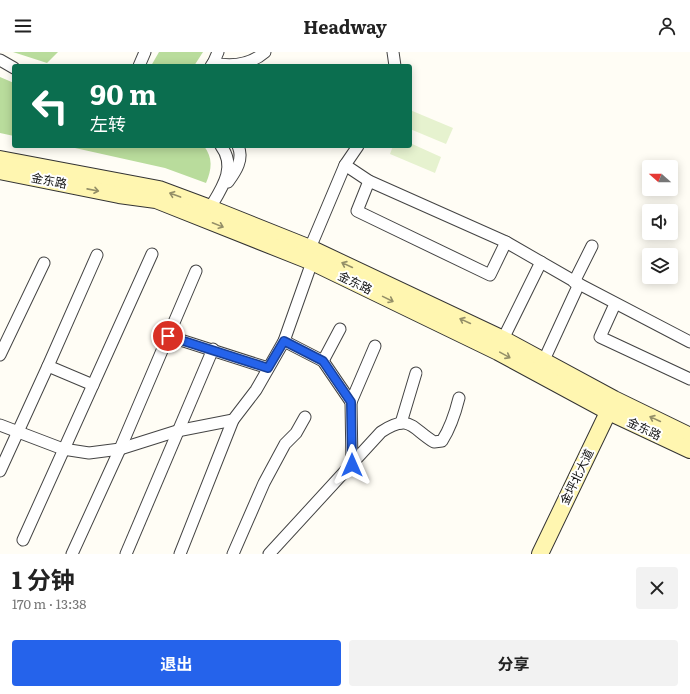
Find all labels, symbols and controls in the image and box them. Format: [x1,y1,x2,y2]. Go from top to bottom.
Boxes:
text: Headway [303,13,387,40]
icon: menu [12,15,34,37]
icon: person [656,15,678,37]
text: 90 m [90,72,157,114]
icon: left [24,80,76,132]
text: 左转 [90,110,126,137]
north arrow [642,160,678,196]
map controls [642,160,678,284]
street label: 金东路 [30,168,69,192]
one-way arrow [86,186,99,194]
one-way arrow [169,191,181,199]
button: sound [642,204,678,240]
one-way arrow [211,221,223,229]
button: layers [642,248,678,284]
one-way arrow [341,261,353,268]
street label: 金东路 [335,266,376,298]
one-way arrow [382,296,394,303]
one-way arrow [459,317,471,324]
pin [151,319,185,353]
icon: arrive [157,325,179,347]
one-way arrow [499,352,511,360]
street label: 金东路 [624,412,665,444]
one-way arrow [649,415,661,422]
position arrow [331,444,373,486]
street label: 金坪北大道 [555,446,597,507]
text: 1 分钟 [12,561,75,596]
button: close [636,567,678,609]
text: 170 m · 13:38 [12,594,87,613]
button: 退出 [12,640,341,686]
button: 分享 [349,640,678,686]

